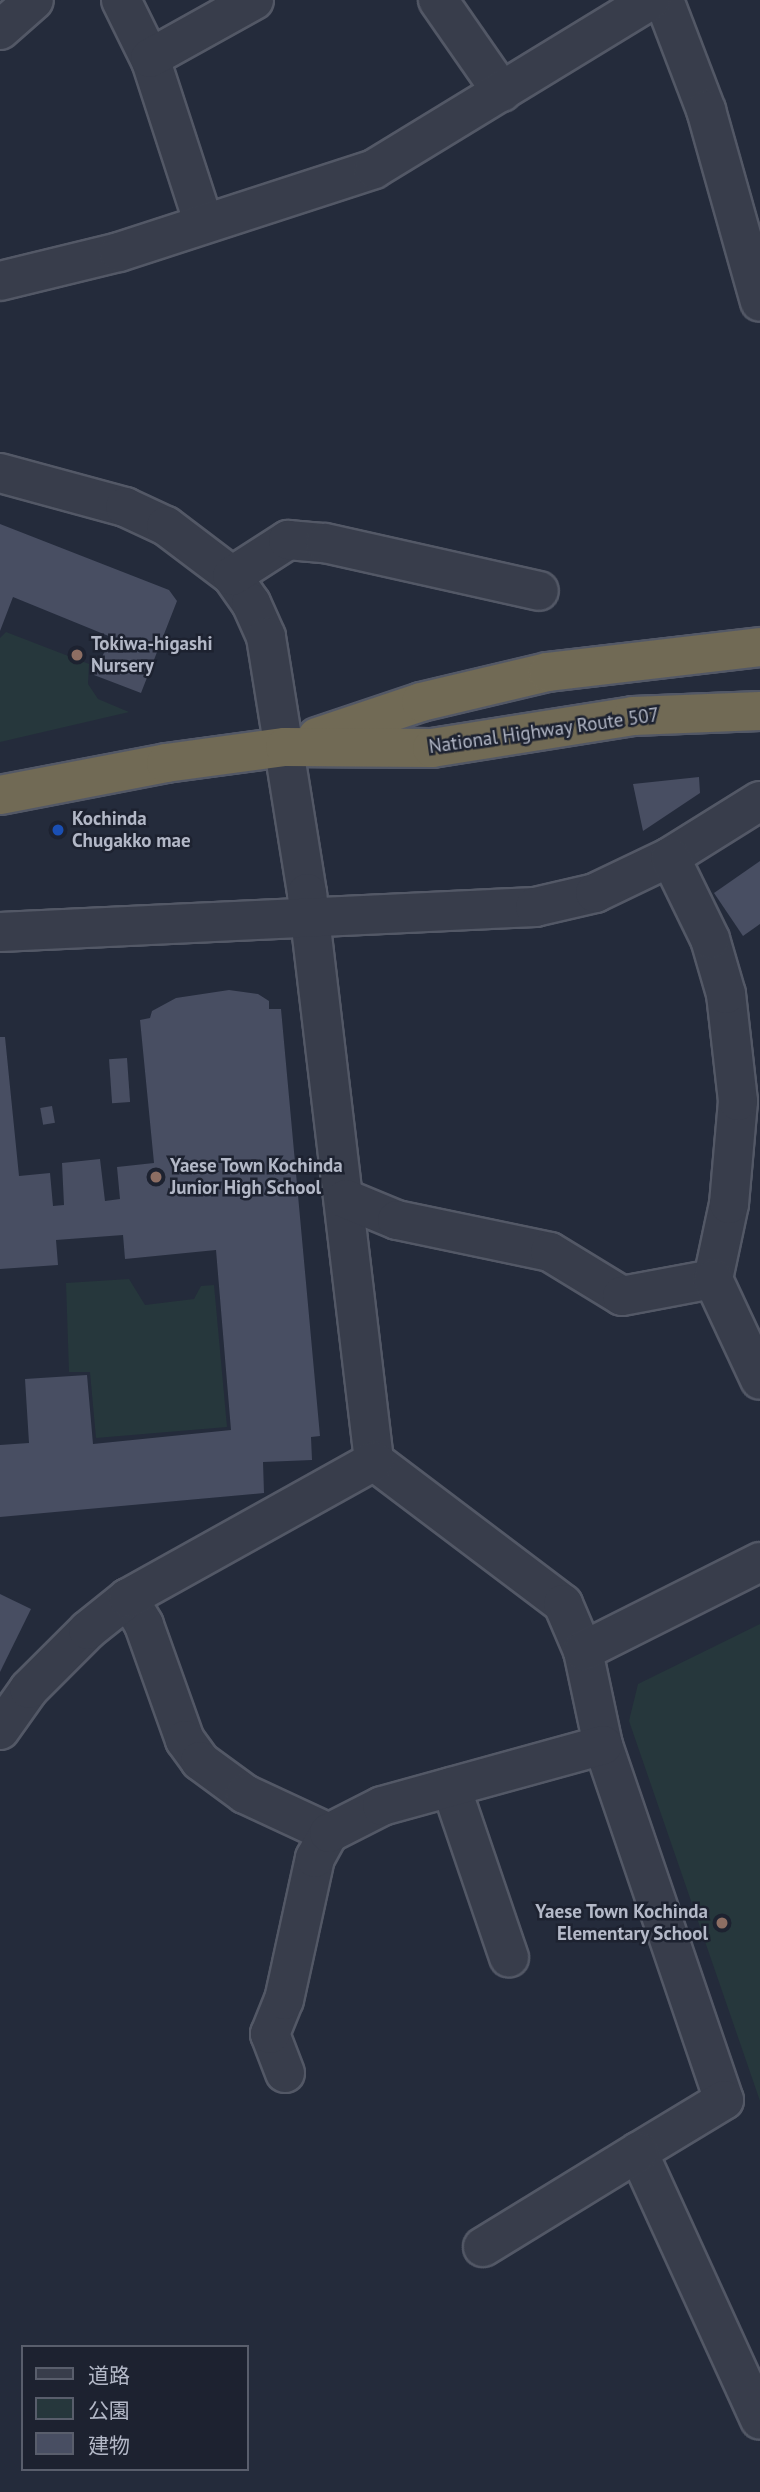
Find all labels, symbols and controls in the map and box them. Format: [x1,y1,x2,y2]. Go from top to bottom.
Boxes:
place label: Tokiwa-higashi Nursery [91,633,213,677]
marker: Tokiwa-higashi Nursery [69,647,85,663]
street label: National Highway Route 507 [427,703,661,759]
place label: Kochinda Chugakko mae [72,808,191,852]
marker: Kochinda Chugakko mae [50,822,66,838]
place label: Yaese Town Kochinda Junior High School [170,1155,343,1199]
marker: Yaese Town Kochinda Junior High School [148,1169,164,1185]
place label: Yaese Town Kochinda Elementary School [535,1901,708,1945]
marker: Yaese Town Kochinda Elementary School [714,1915,730,1931]
legend [21,2345,248,2471]
text: 道路 [88,2362,130,2389]
text: 公園 [88,2397,130,2424]
text: 建物 [88,2432,130,2459]

